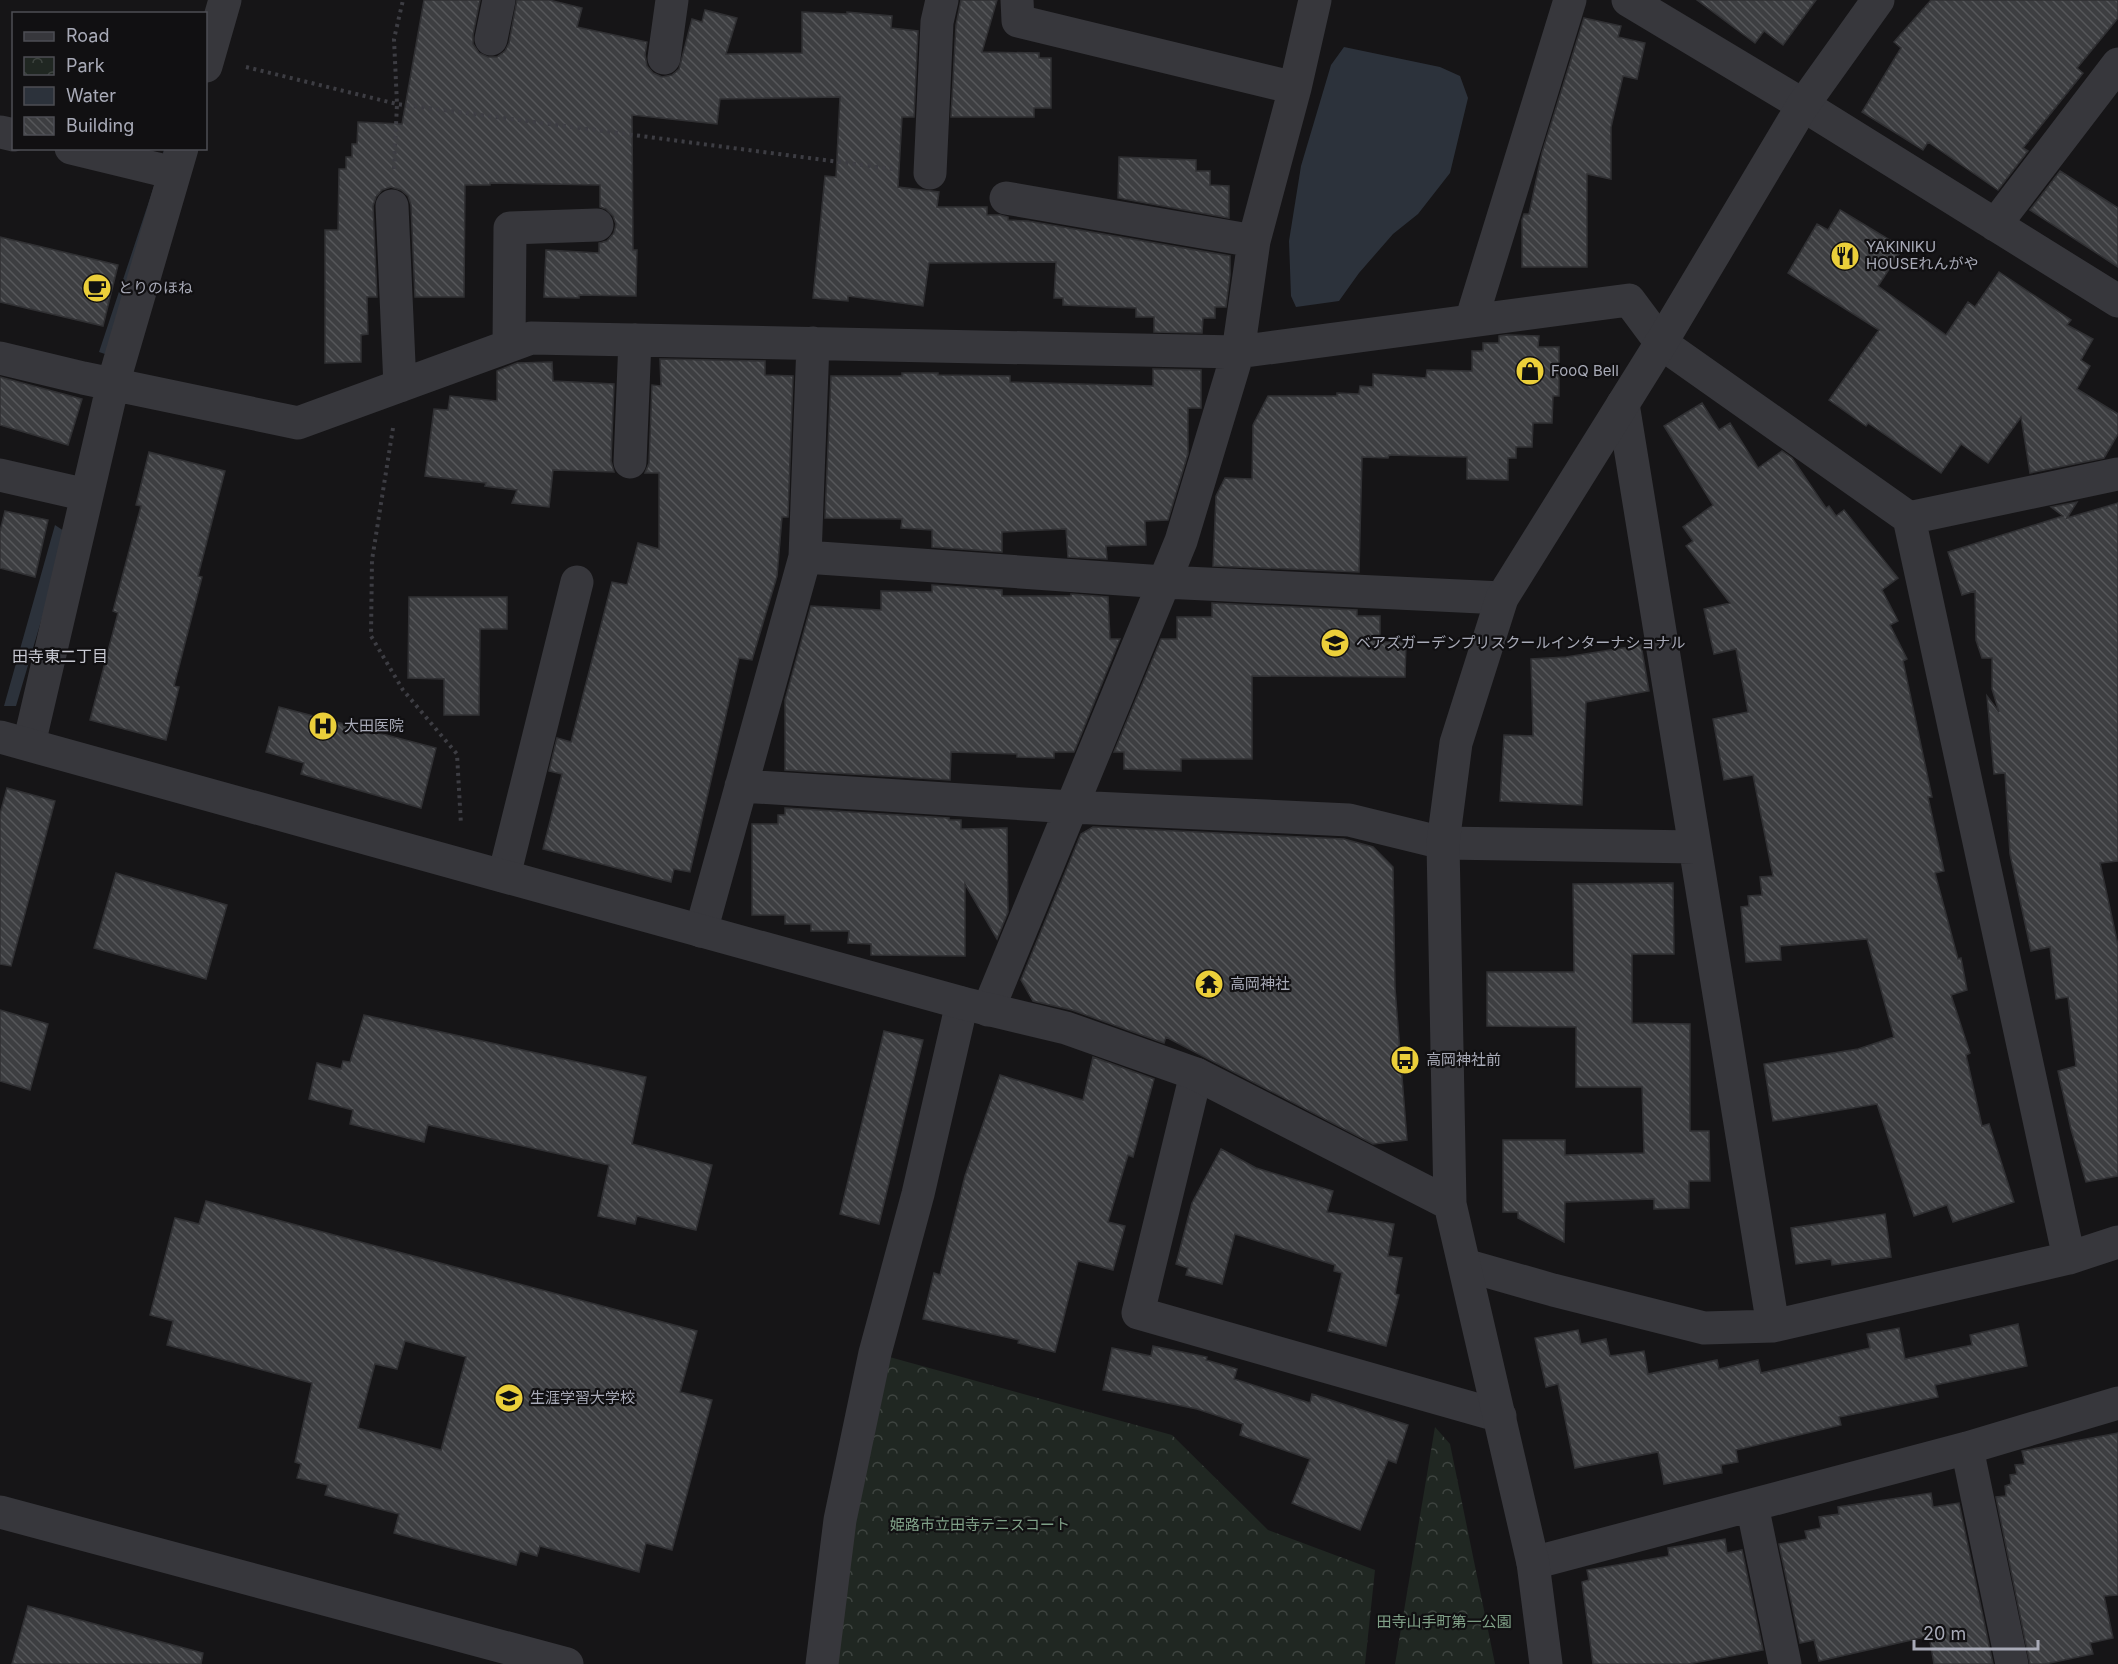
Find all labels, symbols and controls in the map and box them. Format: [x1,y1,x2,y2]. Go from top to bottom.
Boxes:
legend [12,12,207,150]
text: Road [66,25,109,46]
text: Park [66,55,105,76]
text: Water [66,85,116,106]
text: Building [66,115,134,136]
place label: YAKINIKU HOUSEれんがや [1866,237,1978,273]
restaurant icon: YAKINIKU HOUSEれんがや [1829,240,1861,272]
cafe icon: とりのほね [81,272,113,304]
place label: とりのほね [118,278,193,297]
shop icon: FooQ Bell [1514,355,1546,387]
place label: FooQ Bell [1551,361,1619,380]
school or university icon: ベアズガーデンプリスクールインターナショナル [1319,627,1351,659]
place label: ベアズガーデンプリスクールインターナショナル [1356,633,1686,652]
district label: 田寺東二丁目 [12,646,108,666]
hospital icon: 大田医院 [307,710,339,742]
place label: 大田医院 [344,716,404,735]
temple icon: 高岡神社 [1193,968,1225,1000]
place label: 高岡神社 [1230,974,1290,993]
bus stop icon: 高岡神社前 [1389,1044,1421,1076]
place label: 高岡神社前 [1426,1050,1501,1069]
school or university icon: 生涯学習大学校 [493,1382,525,1414]
place label: 生涯学習大学校 [530,1388,635,1407]
park label: 姫路市立田寺テニスコート [890,1515,1070,1534]
park label: 田寺山手町第一公園 [1376,1612,1512,1631]
scale bar [1914,1613,2038,1651]
text: 20 m [1923,1623,1966,1644]

